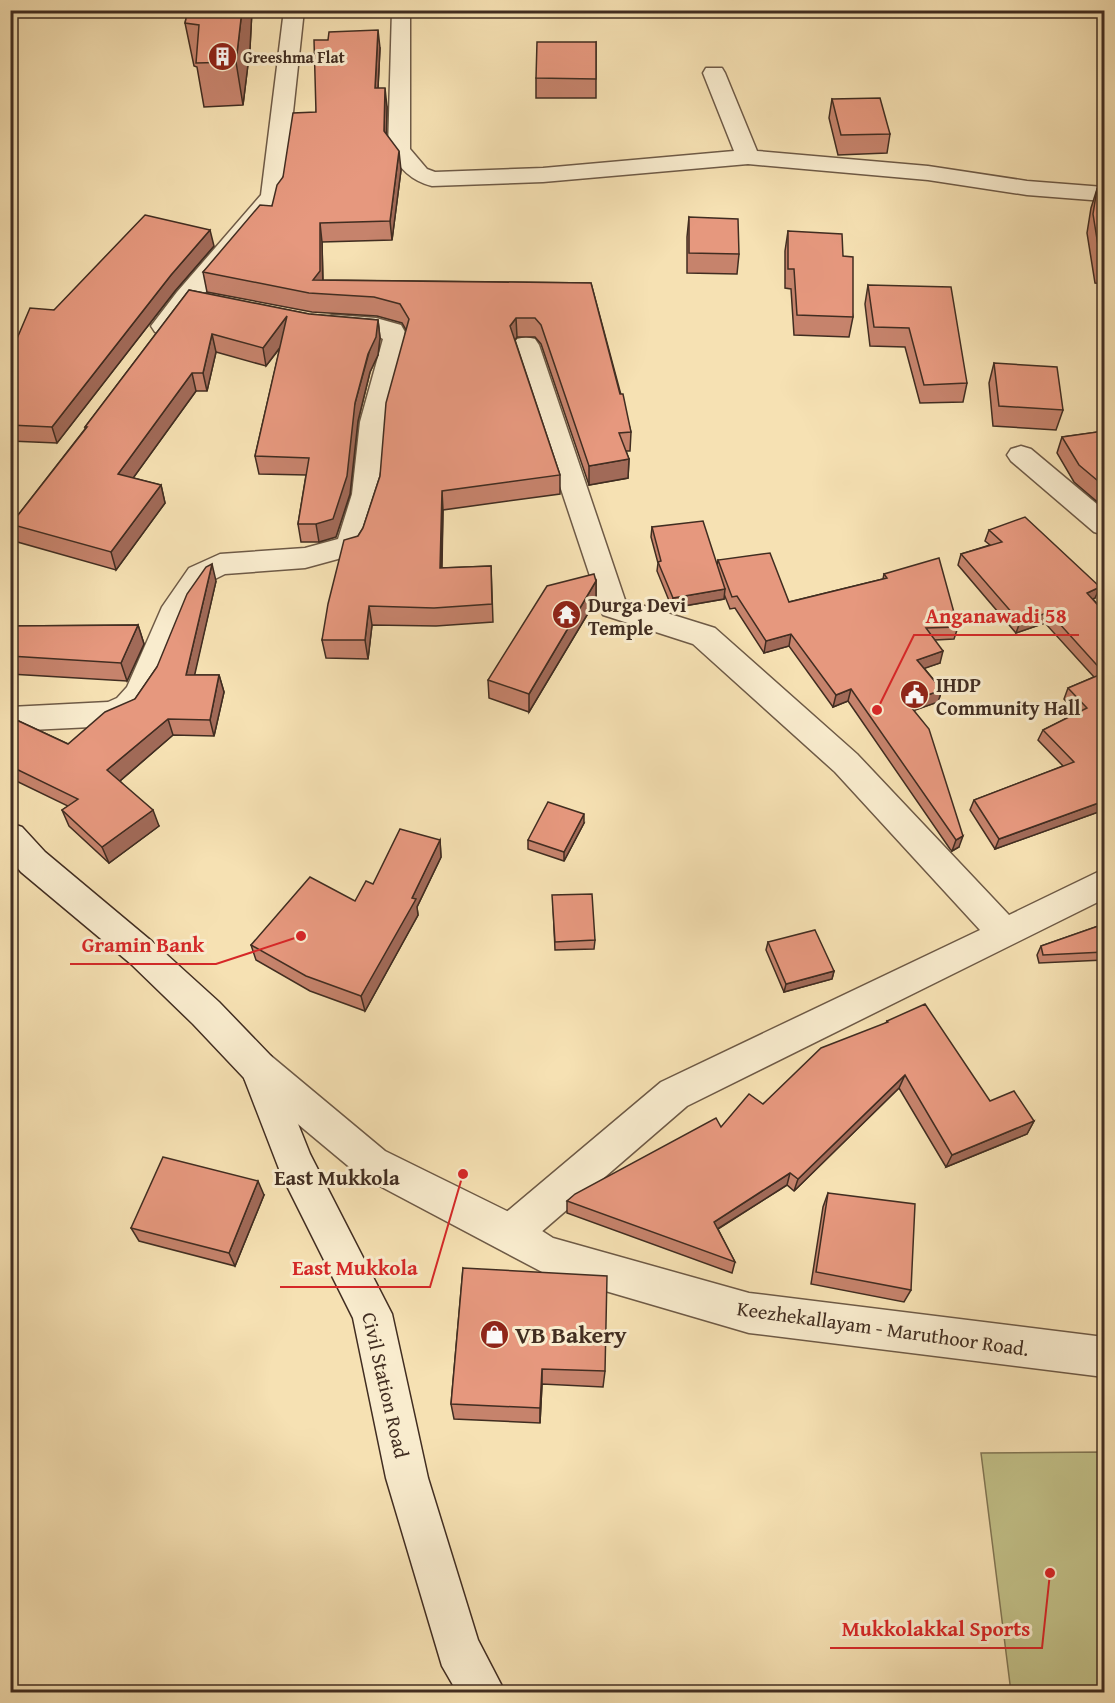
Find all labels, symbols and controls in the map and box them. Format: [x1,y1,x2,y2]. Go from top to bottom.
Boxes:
building icon: Greeshma Flat [206,41,238,73]
place label: Greeshma Flat [243,45,345,69]
place label: Durga Devi Temple [588,590,686,642]
callout: Anganawadi 58 [914,596,1079,635]
temple icon: Durga Devi Temple [551,599,583,631]
text: Anganawadi 58 [925,600,1067,631]
place label: IHDP Community Hall [936,670,1080,722]
public building icon: IHDP Community Hall [899,679,931,711]
callout: Gramin Bank [70,925,216,964]
text: Gramin Bank [82,929,205,960]
district label: East Mukkola [274,1162,400,1193]
callout: East Mukkola [280,1248,430,1287]
text: East Mukkola [292,1252,418,1283]
street label: Keezhekallayam - Maruthoor Road. [735,1293,1031,1363]
street label: Civil Station Road [355,1309,417,1461]
place label: VB Bakery [515,1317,627,1352]
shop icon: VB Bakery [478,1318,510,1350]
callout: Mukkolakkal Sports [830,1609,1042,1648]
text: Mukkolakkal Sports [842,1613,1030,1644]

